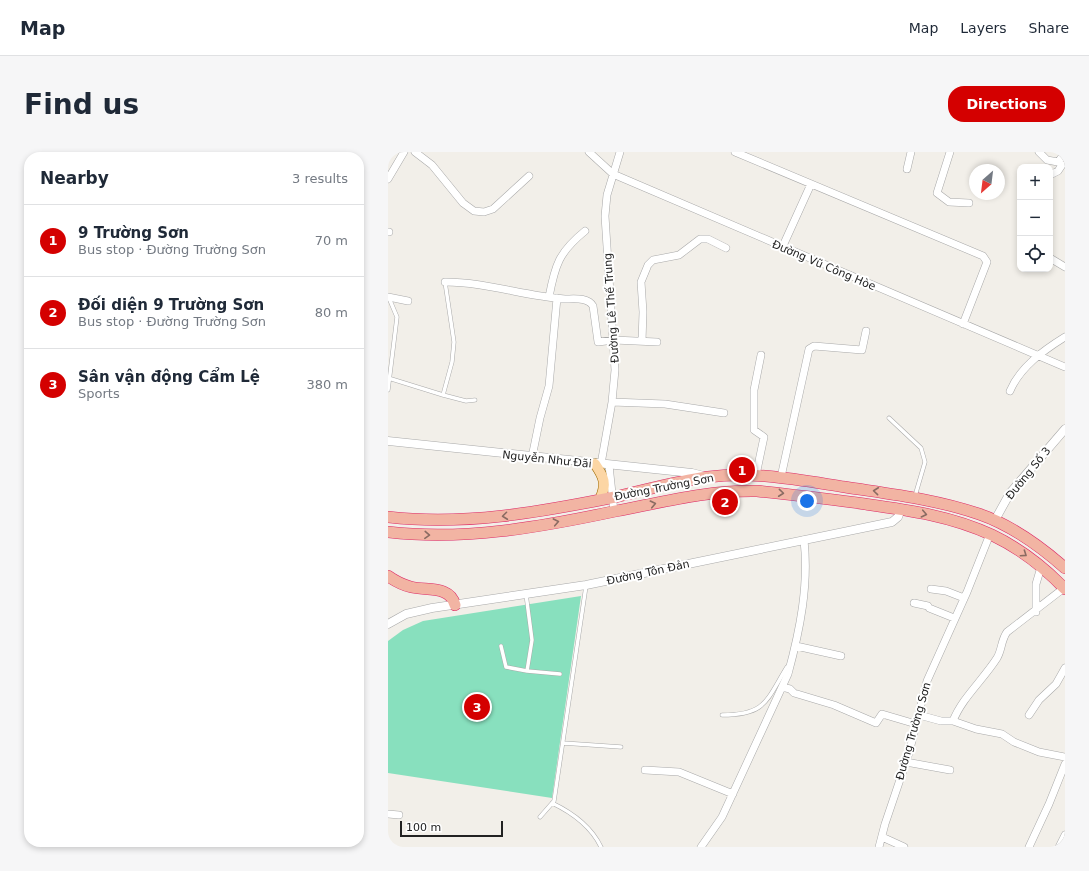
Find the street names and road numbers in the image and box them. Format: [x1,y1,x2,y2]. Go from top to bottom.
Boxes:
street label: Đường Vũ Công Hòe [770,238,878,293]
street label: Đường Lê Thế Trung [601,252,622,363]
street label: Đường Số 3 [1003,444,1054,502]
street label: Nguyễn Như Đãi [502,448,592,471]
street label: Đường Trường Sơn [613,471,715,504]
street label: Đường Tôn Đản [605,557,691,588]
street label: Đường Trường Sơn [893,681,934,782]

